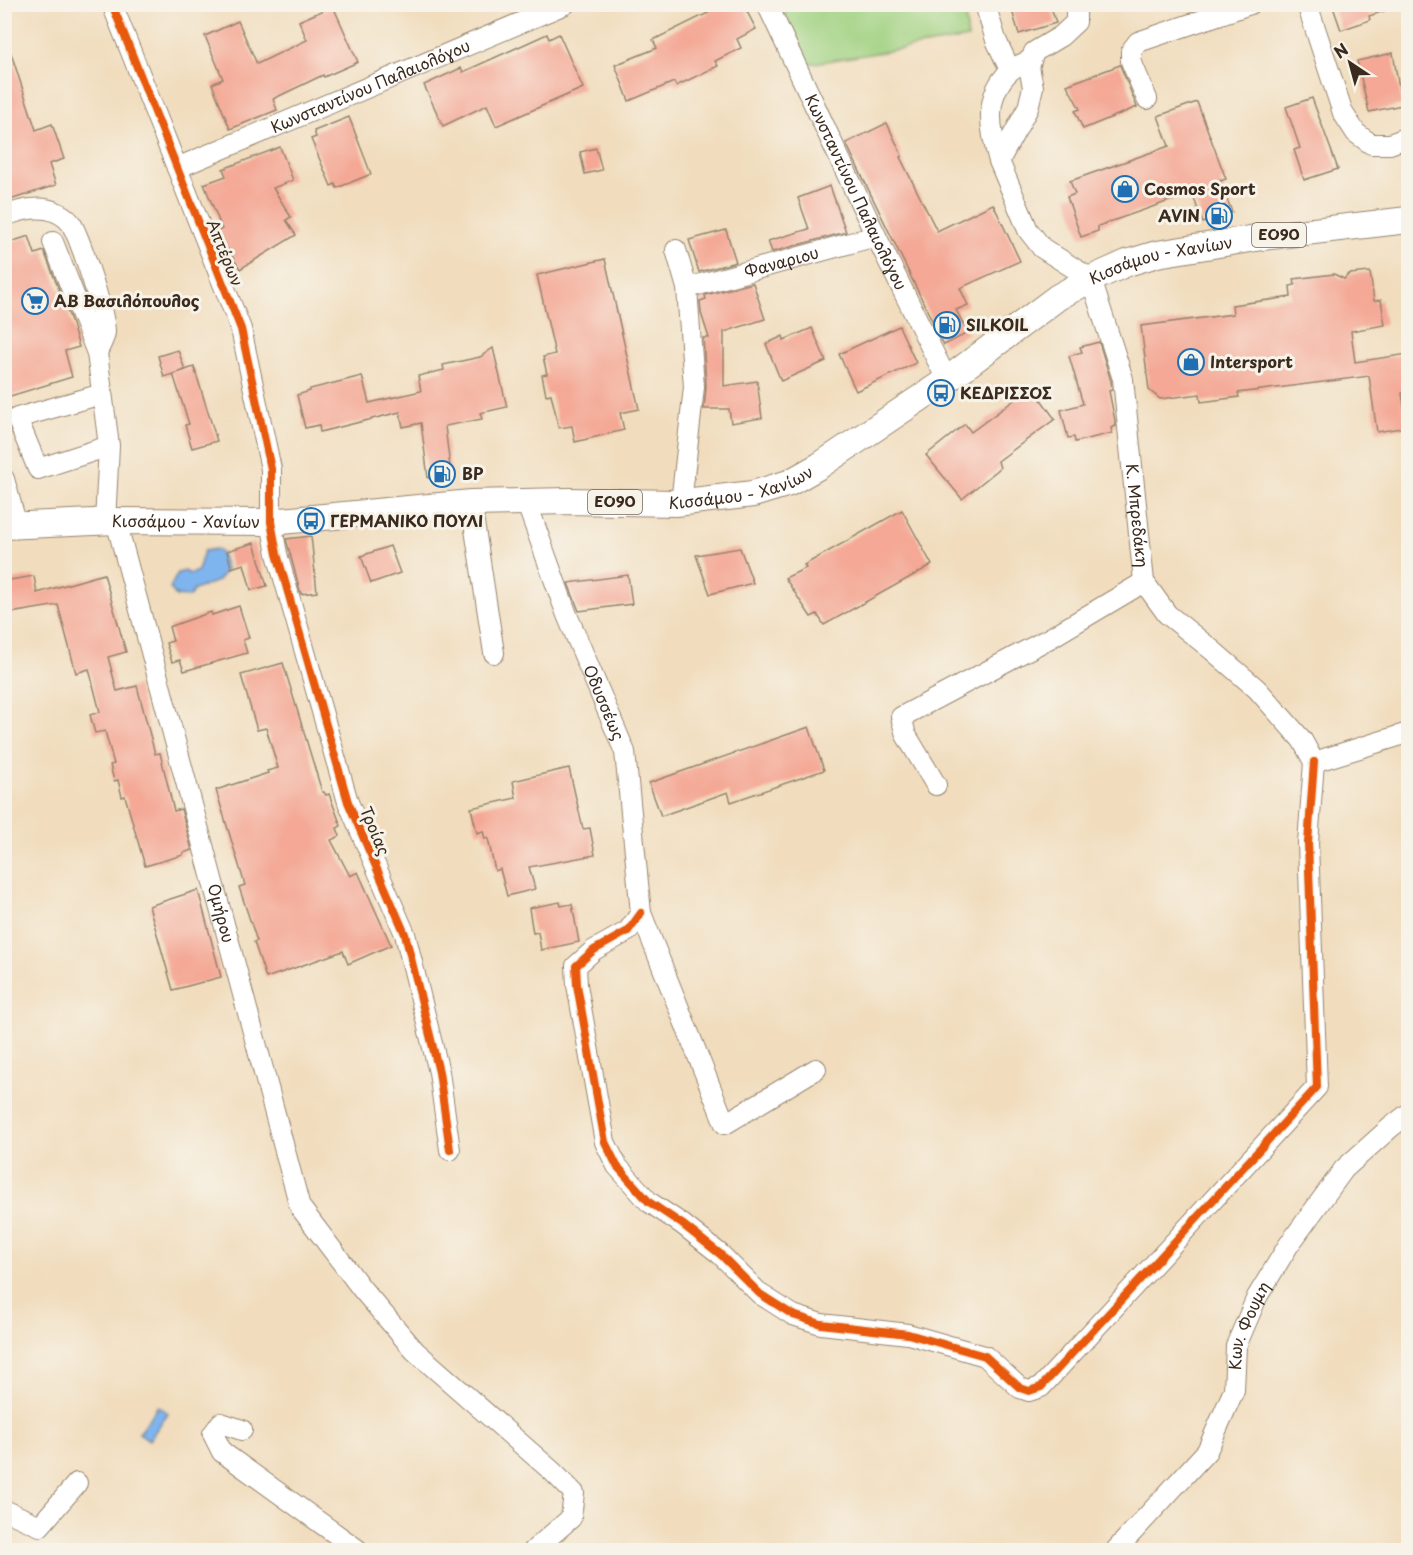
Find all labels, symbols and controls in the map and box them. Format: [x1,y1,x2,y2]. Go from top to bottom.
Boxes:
street label: Κωνσταντίνου Παλαιολόγου [267,33,473,138]
north arrow [1320,33,1380,93]
text: N [1328,37,1353,63]
street label: Κωνσταντίνου Παλαιολόγου [800,90,914,294]
shop icon: Cosmos Sport [1110,174,1140,204]
place label: Cosmos Sport [1144,176,1256,200]
fuel station icon: AVIN [1204,201,1234,231]
place label: AVIN [1158,203,1200,227]
street label: Απτέρων [202,215,250,290]
road number: ΕΟ90 [1252,223,1306,247]
street label: Κισσάμου - Χανίων [1084,229,1234,290]
street label: Φαναριου [741,239,821,283]
supermarket icon: ΑΒ Βασιλόπουλος [20,286,50,316]
place label: ΑΒ Βασιλόπουλος [54,288,200,312]
fuel station icon: SILKOIL [932,310,962,340]
place label: SILKOIL [966,312,1029,336]
shop icon: Intersport [1176,347,1206,377]
place label: Intersport [1210,349,1293,373]
bus stop icon: ΚΕΔΡΙΣΣΟΣ [926,378,956,408]
place label: ΚΕΔΡΙΣΣΟΣ [960,380,1052,404]
fuel station icon: BP [427,459,457,489]
street label: Κισσάμου - Χανίων [668,459,817,514]
place label: BP [462,461,484,485]
street label: Κ. Μπρεδάκη [1121,462,1155,568]
road number: ΕΟ90 [588,490,642,514]
bus stop icon: ΓΕΡΜΑΝΙΚΟ ΠΟΥΛΙ [296,506,326,536]
street label: Κισσάμου - Χανίων [112,508,260,533]
place label: ΓΕΡΜΑΝΙΚΟ ΠΟΥΛΙ [330,508,483,532]
street label: Οδυσσέως [578,660,632,743]
street label: Τροίας [355,802,397,859]
street label: Ομήρου [203,881,242,945]
street label: Κων. Φουμη [1222,1276,1275,1371]

